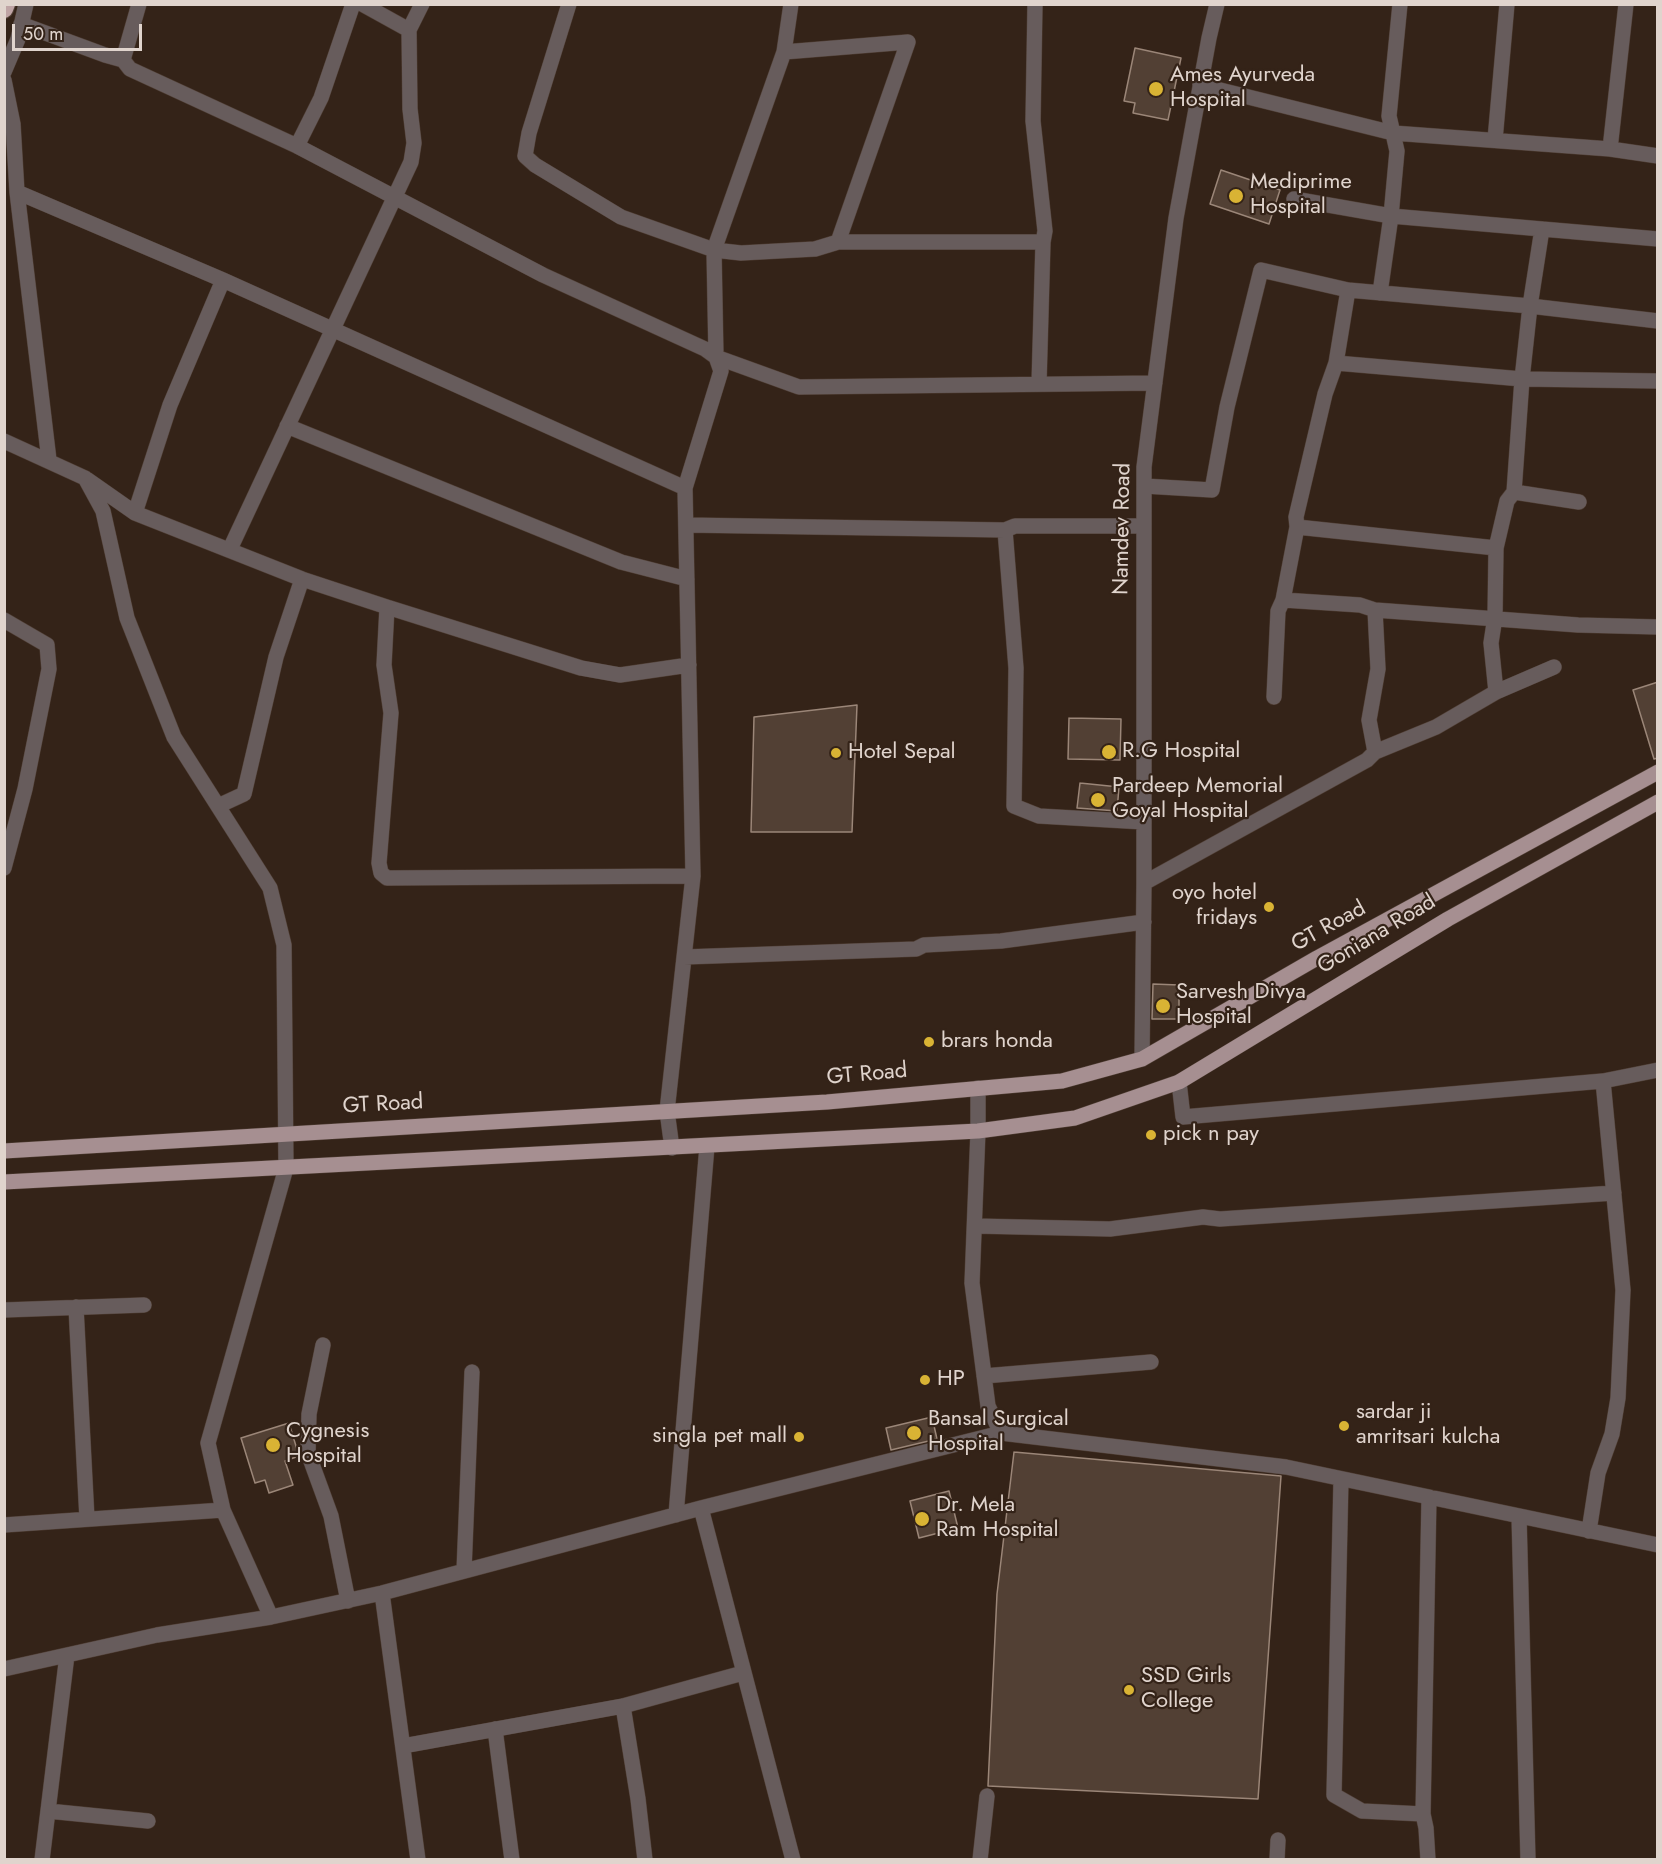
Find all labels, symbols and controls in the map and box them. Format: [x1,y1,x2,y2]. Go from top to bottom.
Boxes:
scale bar [15,12,146,50]
text: 50 m [23,21,63,47]
place label: Ames Ayurveda Hospital [1170,63,1315,114]
marker: Ames Ayurveda Hospital [1147,80,1165,98]
place label: Mediprime Hospital [1250,170,1352,222]
marker: Mediprime Hospital [1227,187,1245,205]
street label: Namdev Road [1109,463,1137,595]
place label: R.G Hospital [1122,739,1240,765]
place label: Hotel Sepal [848,740,956,766]
marker: R.G Hospital [1100,743,1118,761]
marker: Hotel Sepal [829,746,843,760]
place label: Pardeep Memorial Goyal Hospital [1112,774,1283,825]
marker: Pardeep Memorial Goyal Hospital [1089,791,1107,809]
place label: oyo hotel fridays [1172,881,1257,932]
street label: Goniana Road [1313,889,1441,981]
street label: GT Road [1287,896,1371,958]
marker: oyo hotel fridays [1262,900,1276,914]
place label: Sarvesh Divya Hospital [1176,980,1306,1032]
marker: Sarvesh Divya Hospital [1154,997,1172,1015]
place label: brars honda [941,1029,1053,1055]
marker: brars honda [922,1035,936,1049]
street label: GT Road [826,1058,908,1092]
street label: GT Road [342,1090,424,1120]
place label: pick n pay [1163,1122,1259,1148]
marker: pick n pay [1144,1128,1158,1142]
place label: HP [937,1367,965,1393]
marker: HP [918,1373,932,1387]
place label: sardar ji amritsari kulcha [1356,1400,1500,1452]
place label: Bansal Surgical Hospital [928,1407,1069,1458]
place label: Cygnesis Hospital [286,1419,369,1470]
marker: sardar ji amritsari kulcha [1337,1419,1351,1433]
place label: singla pet mall [652,1424,787,1450]
marker: Bansal Surgical Hospital [905,1424,923,1442]
marker: singla pet mall [792,1430,806,1444]
marker: Cygnesis Hospital [264,1436,282,1454]
place label: Dr. Mela Ram Hospital [936,1493,1058,1544]
marker: Dr. Mela Ram Hospital [913,1510,931,1528]
place label: SSD Girls College [1141,1664,1231,1716]
marker: SSD Girls College [1122,1683,1136,1697]

